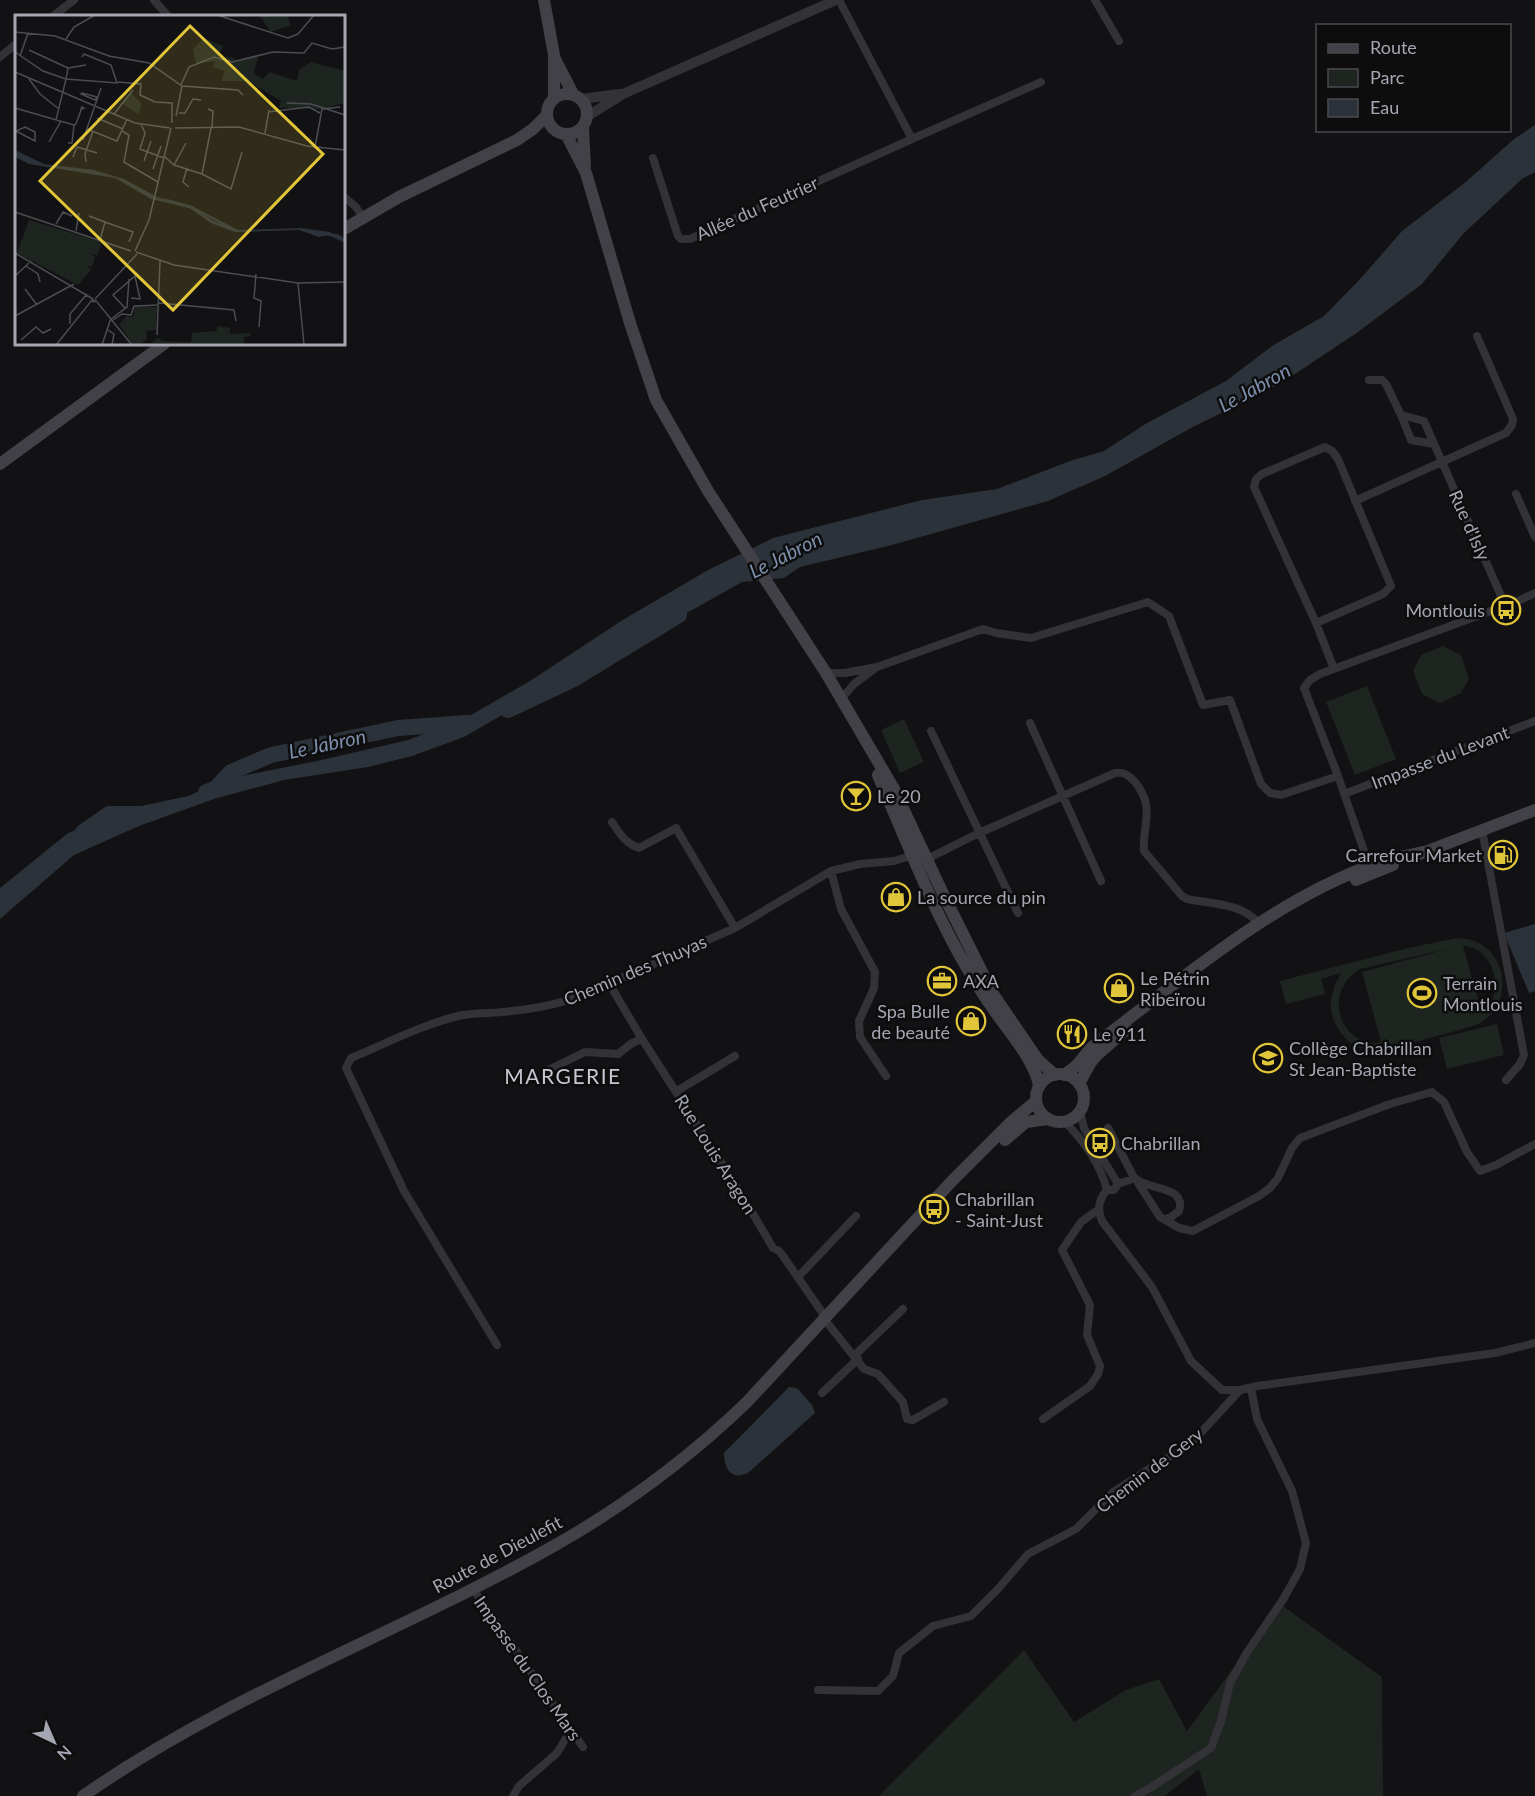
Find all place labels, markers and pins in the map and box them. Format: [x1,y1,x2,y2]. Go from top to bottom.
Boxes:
bus stop icon: Montlouis [1490,594,1522,626]
place label: Montlouis [1405,599,1485,621]
bar icon: Le 20 [840,780,872,812]
place label: Le 20 [877,785,921,807]
fuel station icon: Carrefour Market [1487,839,1519,871]
place label: Carrefour Market [1345,844,1483,866]
shop icon: La source du pin [880,881,912,913]
place label: La source du pin [917,886,1046,908]
office icon: AXA [926,965,958,997]
place label: Le Pétrin Ribeïrou [1140,967,1210,1010]
place label: AXA [963,970,1000,992]
shop icon: Le Pétrin Ribeïrou [1103,972,1135,1004]
place label: Terrain Montlouis [1443,972,1523,1015]
sports icon: Terrain Montlouis [1406,977,1438,1009]
place label: Spa Bulle de beauté [871,1000,950,1043]
shop icon: Spa Bulle de beauté [955,1005,987,1037]
restaurant icon: Le 911 [1056,1018,1088,1050]
place label: Le 911 [1093,1023,1147,1045]
place label: Collège Chabrillan St Jean-Baptiste [1289,1037,1432,1080]
school or university icon: Collège Chabrillan St Jean-Baptiste [1252,1042,1284,1074]
bus stop icon: Chabrillan [1084,1127,1116,1159]
place label: Chabrillan [1121,1132,1200,1154]
place label: Chabrillan - Saint-Just [955,1188,1043,1231]
bus stop icon: Chabrillan - Saint-Just [918,1193,950,1225]

